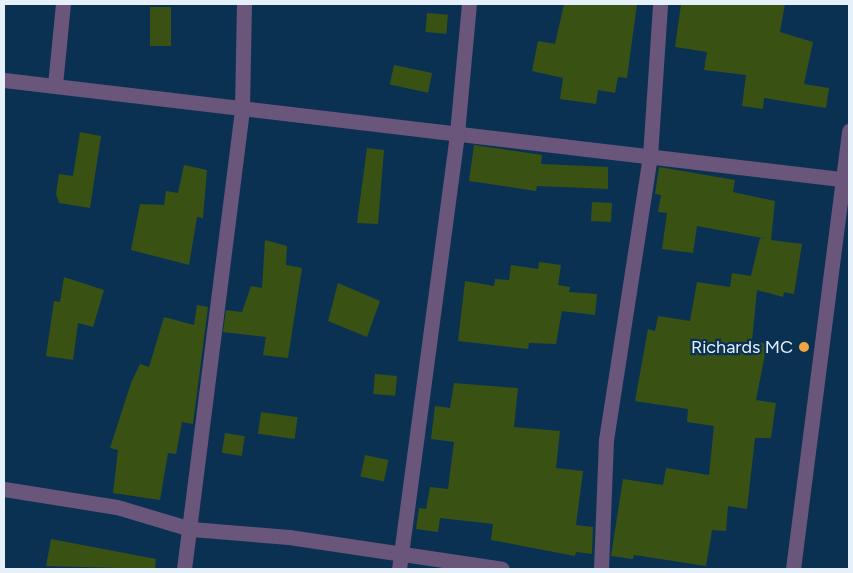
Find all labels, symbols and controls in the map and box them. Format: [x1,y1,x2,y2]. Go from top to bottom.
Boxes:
place label: Richards MC [691,336,793,358]
marker: Richards MC [797,340,811,354]

